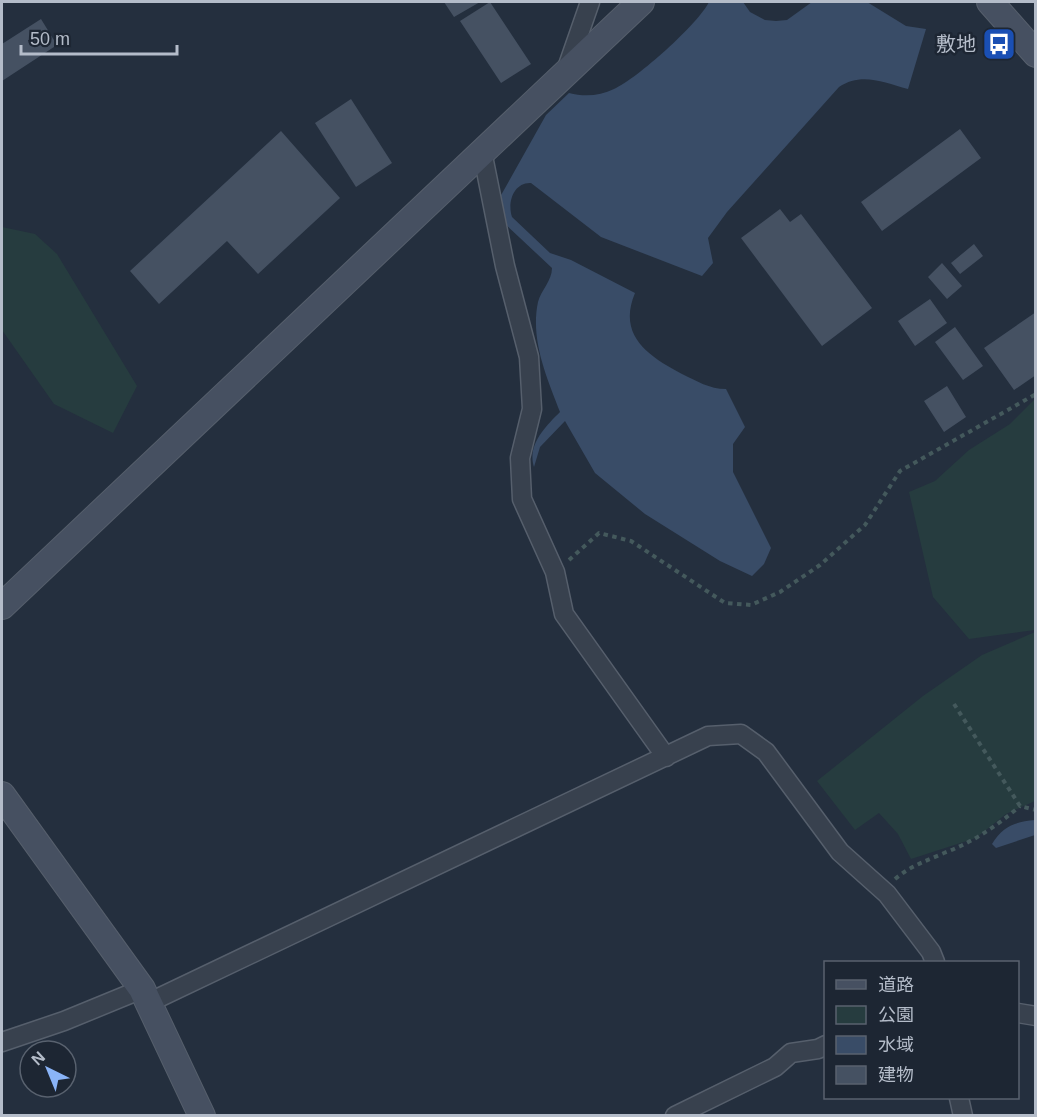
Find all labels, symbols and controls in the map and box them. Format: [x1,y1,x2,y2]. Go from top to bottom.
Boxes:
scale bar [21,18,177,56]
bus stop icon: 敷地 [981,26,1017,62]
text: 50 m [30,29,70,49]
place label: 敷地 [936,33,976,55]
legend [824,961,1019,1099]
text: 道路 [878,975,914,995]
text: 公園 [878,1005,914,1025]
text: 水域 [878,1035,914,1055]
north arrow [18,1039,78,1099]
text: N [28,1048,48,1069]
text: 建物 [878,1065,914,1085]

